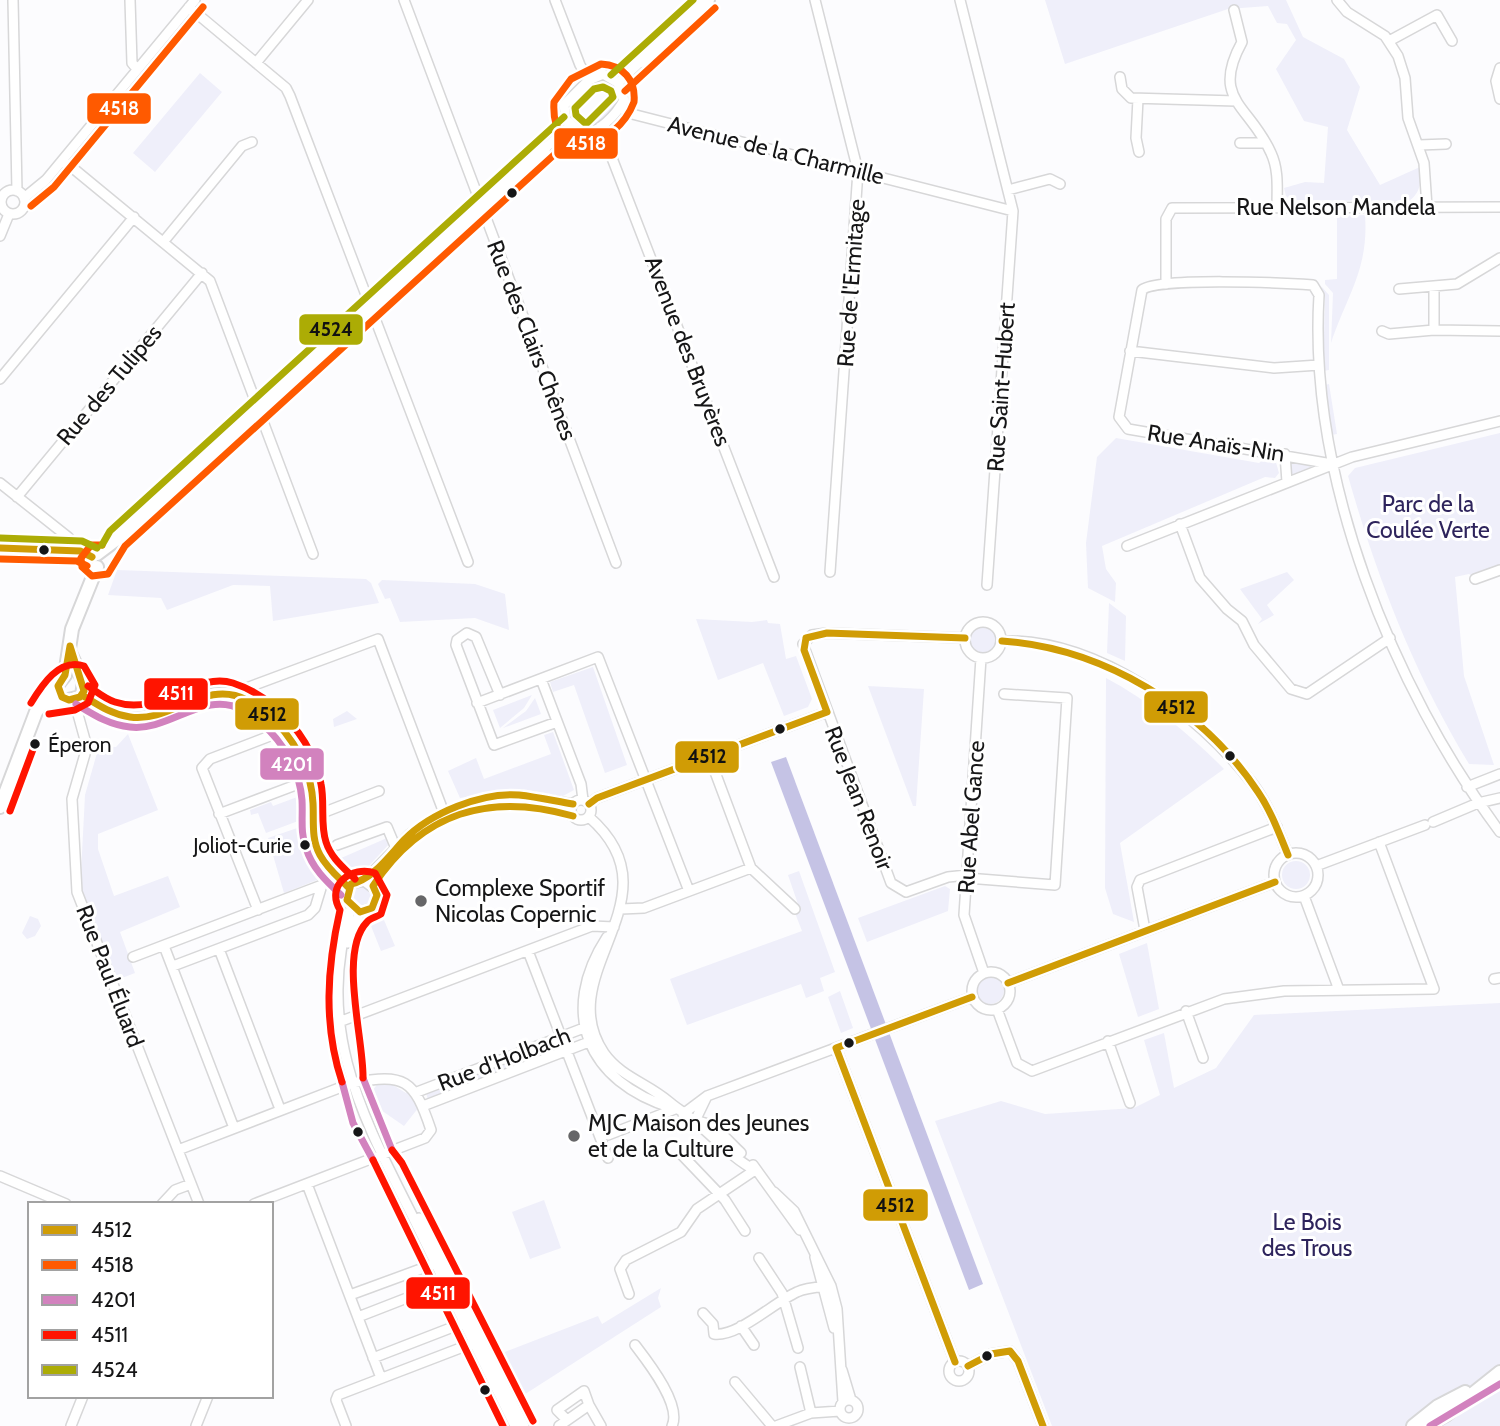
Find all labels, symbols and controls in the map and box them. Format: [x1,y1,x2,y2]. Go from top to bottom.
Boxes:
line badge: 4518 [86,92,152,125]
text: 4518 [99,97,139,120]
street label: Avenue de la Charmille [665,110,887,190]
line badge: 4518 [553,127,619,160]
text: 4518 [566,132,606,155]
unlabelled marker [505,186,519,200]
street label: Rue Nelson Mandela [1236,193,1436,221]
street label: Rue de l'Ermitage [831,198,871,368]
street label: Rue des Clairs Chênes [481,236,583,444]
street label: Avenue des Bruyères [639,252,737,450]
street label: Rue Saint-Hubert [981,301,1021,473]
line badge: 4524 [298,313,364,346]
text: 4524 [309,318,353,341]
street label: Rue des Tulipes [51,319,167,451]
street label: Rue Anaïs-Nin [1145,418,1287,468]
park label: Parc de la Coulée Verte [1366,490,1490,544]
unlabelled marker [37,543,51,557]
line badge: 4511 [143,677,209,711]
text: 4511 [158,682,194,705]
line badge: 4512 [1143,690,1209,724]
text: 4512 [1156,696,1196,719]
line badge: 4512 [234,697,300,731]
text: 4512 [247,703,287,726]
unlabelled marker [773,722,787,736]
street label: Rue Jean Renoir [819,722,900,875]
place label: Éperon [48,732,112,757]
marker: Éperon [28,737,42,751]
street label: Rue Abel Gance [952,739,990,894]
line badge: 4512 [674,740,740,774]
text: 4512 [687,745,727,768]
line badge: 4201 [259,747,325,781]
unlabelled marker [1223,749,1237,763]
text: 4201 [271,753,313,776]
place label: Joliot-Curie [192,833,292,858]
marker: Joliot-Curie [298,838,312,852]
place label: Complexe Sportif Nicolas Copernic [435,874,606,928]
marker: Complexe Sportif Nicolas Copernic [413,893,429,909]
street label: Rue Paul Éluard [70,901,151,1051]
street label: Rue d'Holbach [434,1021,574,1097]
unlabelled marker [842,1036,856,1050]
place label: MJC Maison des Jeunes et de la Culture [588,1109,809,1163]
unlabelled marker [351,1125,365,1139]
marker: MJC Maison des Jeunes et de la Culture [566,1128,582,1144]
line badge: 4512 [862,1188,929,1222]
text: 4512 [875,1194,915,1217]
legend [28,1202,273,1398]
park label: Le Bois des Trous [1262,1208,1352,1262]
text: 4512 [91,1217,132,1242]
text: 4518 [91,1252,134,1277]
line badge: 4511 [405,1276,471,1310]
text: 4511 [420,1282,456,1305]
text: 4201 [91,1287,136,1312]
text: 4511 [91,1322,128,1347]
unlabelled marker [980,1349,994,1363]
text: 4524 [91,1357,138,1382]
unlabelled marker [478,1383,492,1397]

